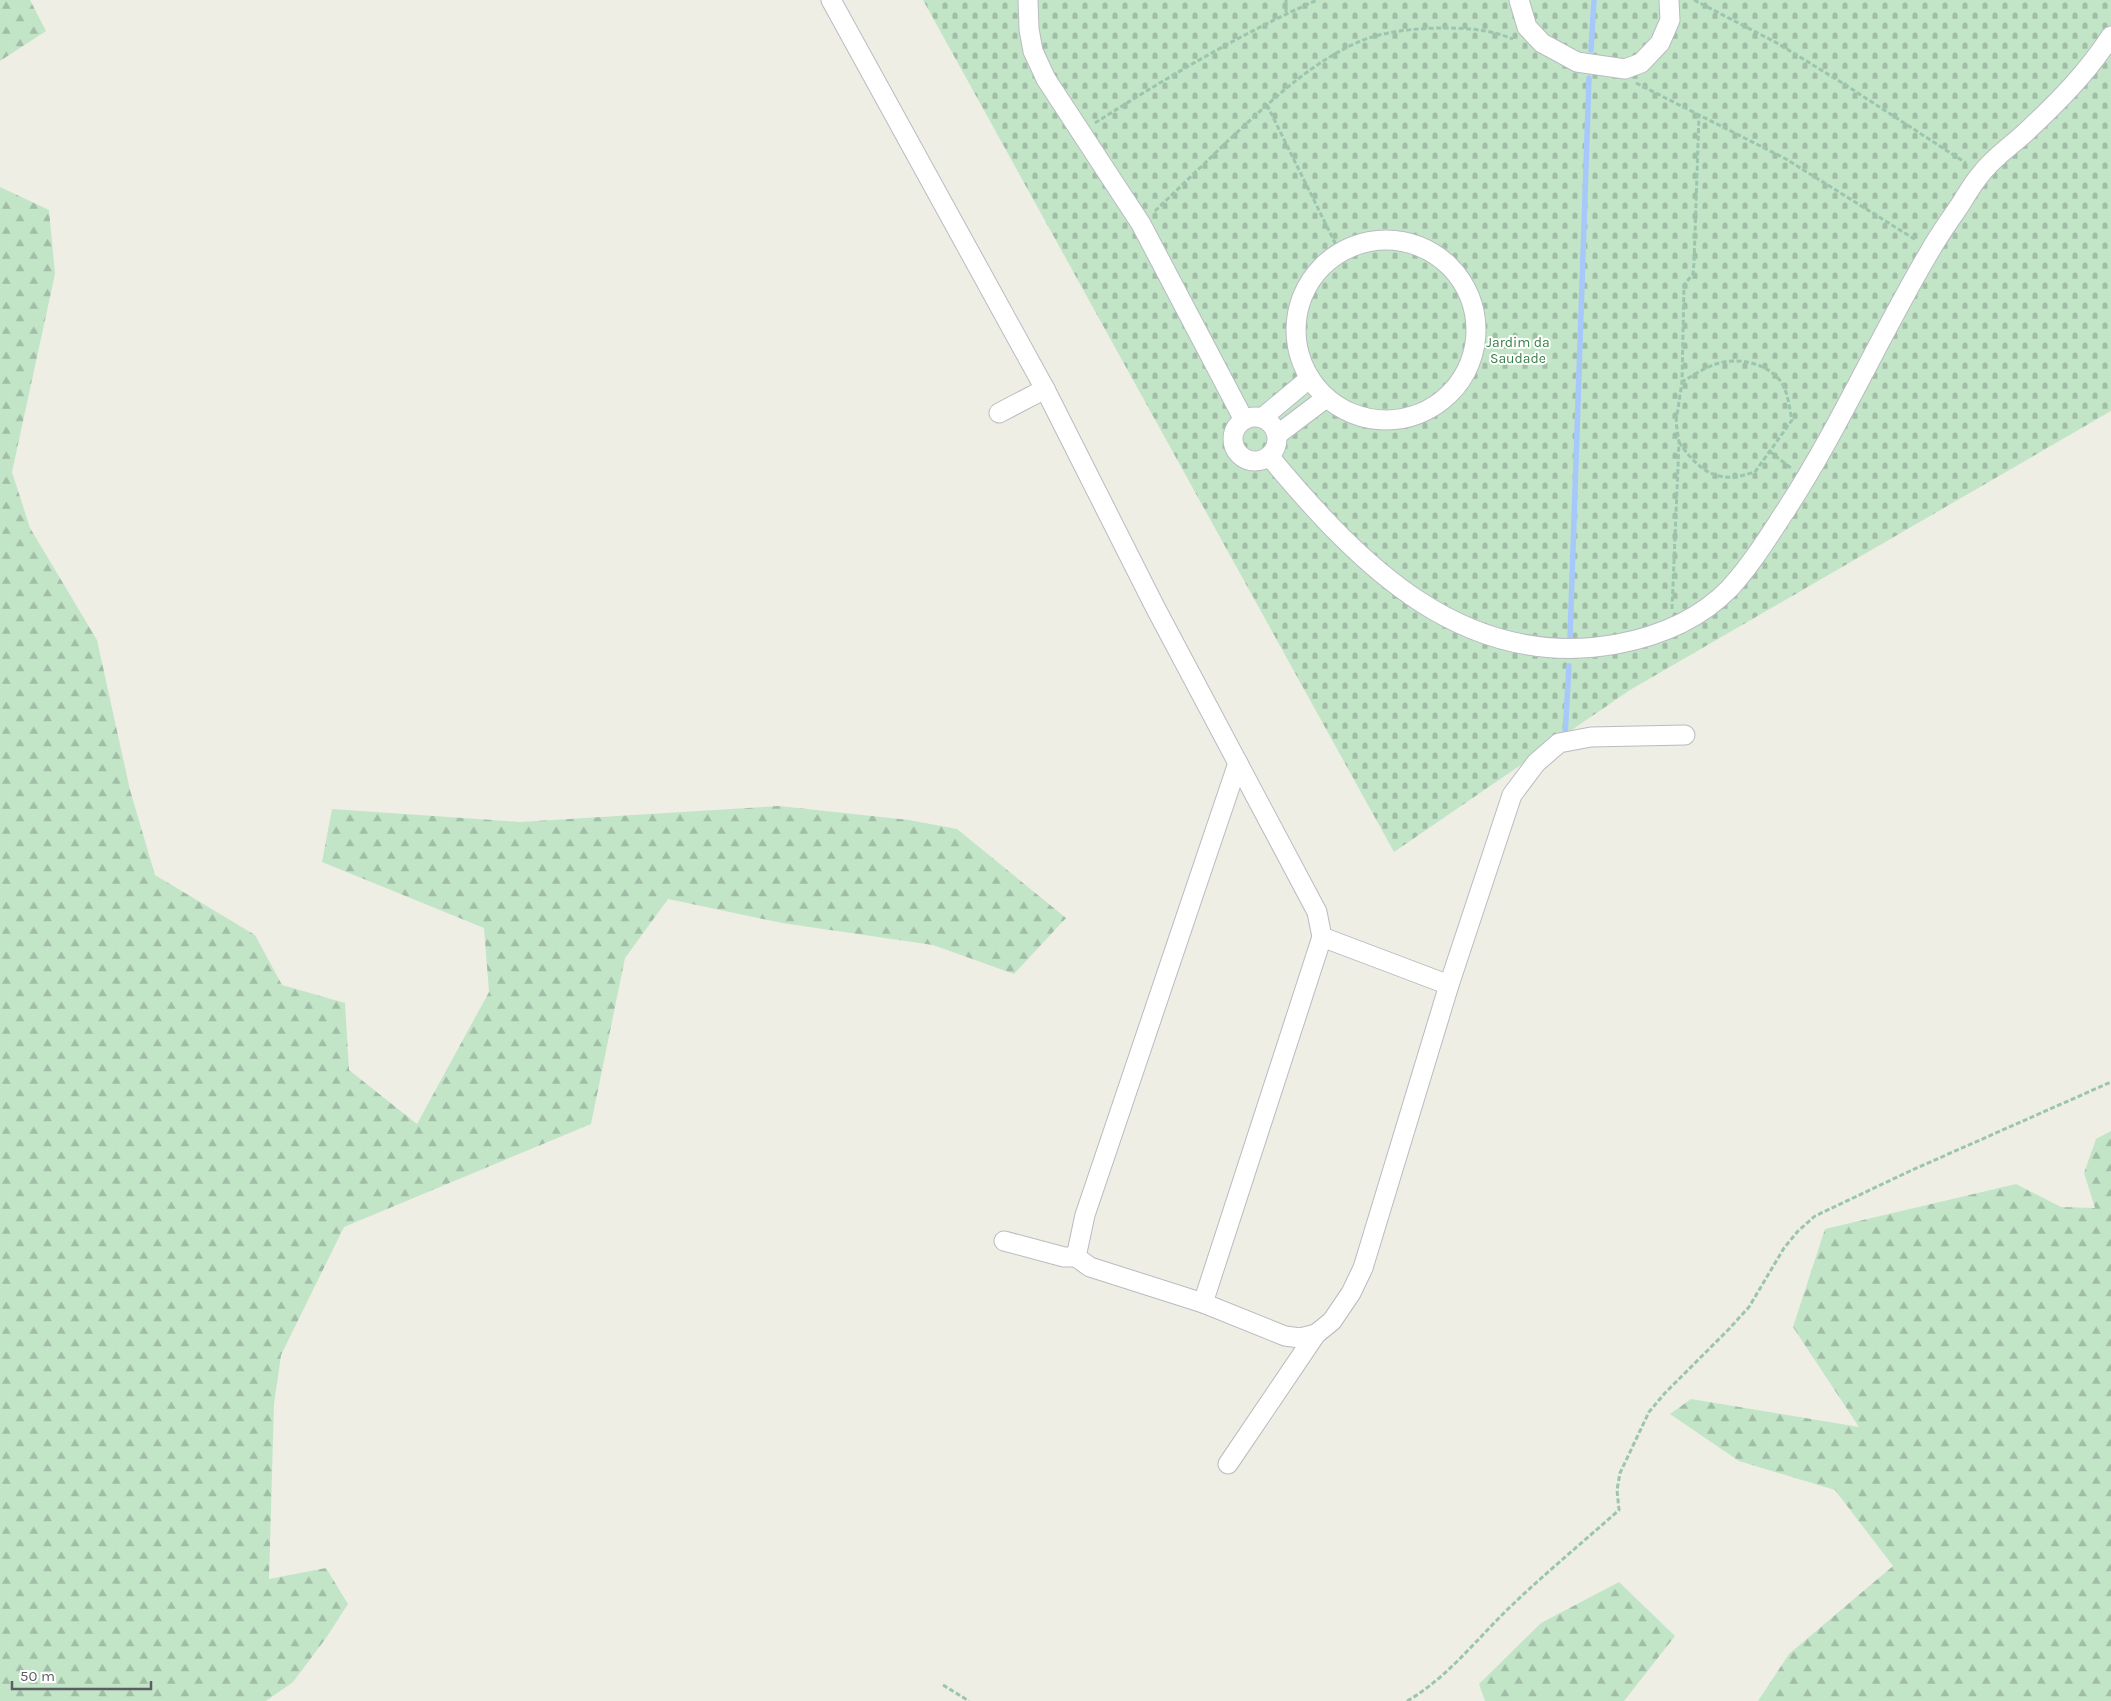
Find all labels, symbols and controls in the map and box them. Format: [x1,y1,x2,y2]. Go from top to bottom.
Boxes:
park label: Jardim da Saudade [1486,334,1550,367]
scale bar [12,1658,151,1690]
text: 50 m [20,1667,55,1685]

